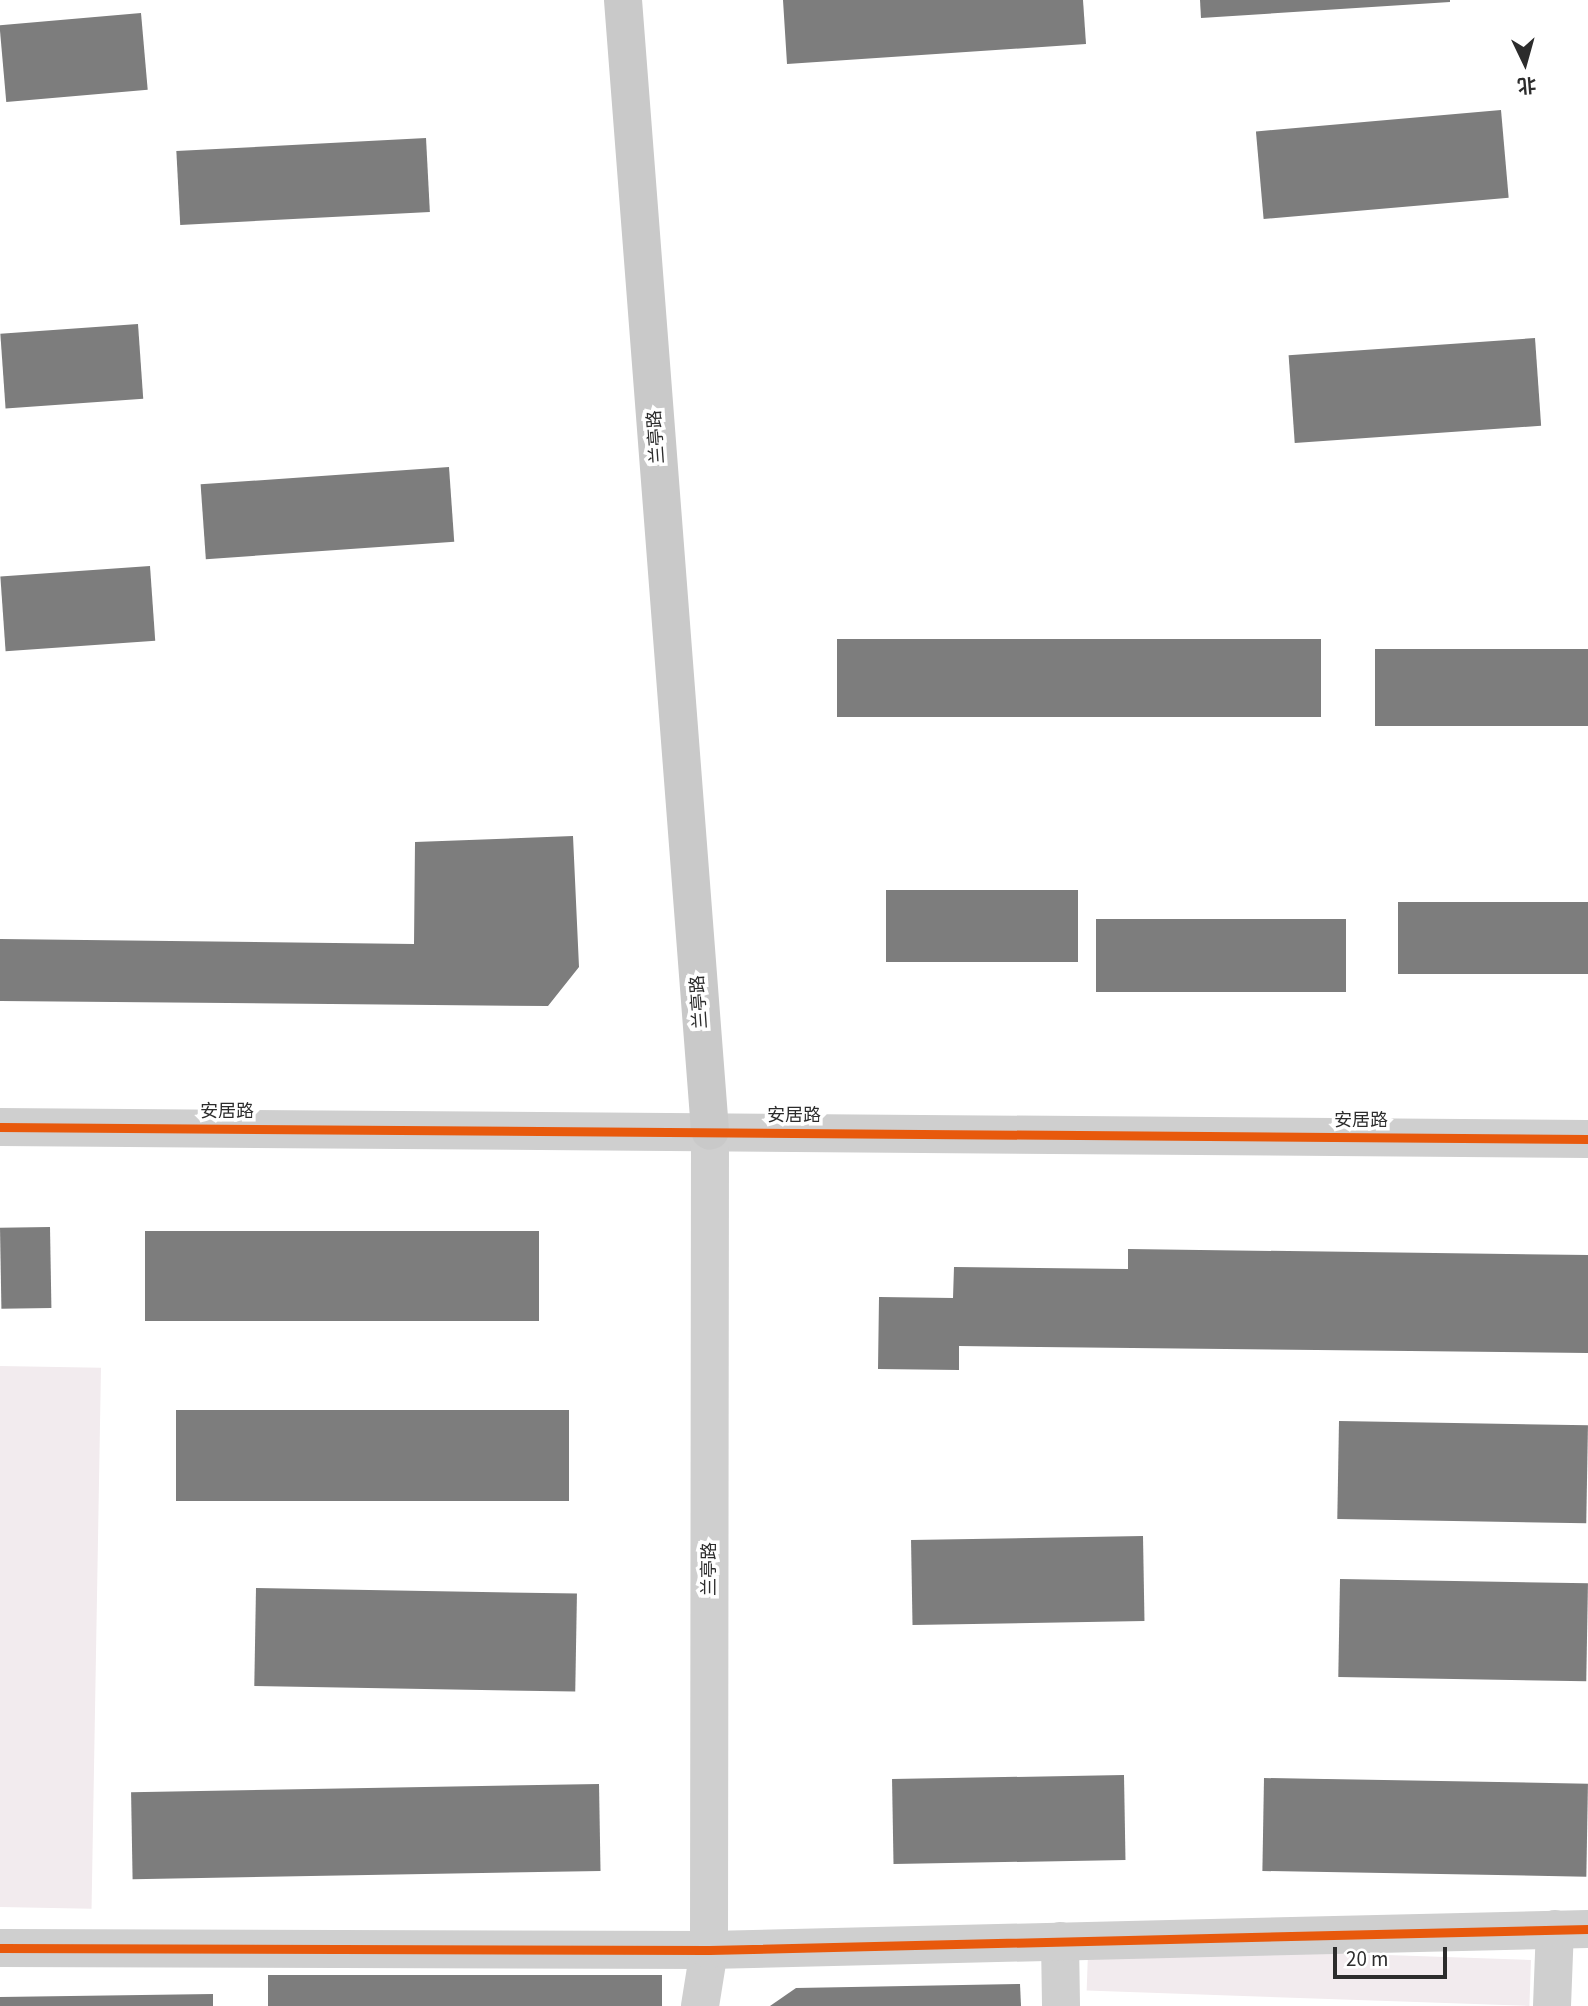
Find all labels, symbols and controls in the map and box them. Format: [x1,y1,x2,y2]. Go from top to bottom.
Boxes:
north arrow [1490,28,1560,98]
text: 北 [1516,70,1538,99]
street label: 兰亭路 [644,409,670,465]
street label: 兰亭路 [687,974,713,1030]
street label: 安居路 [200,1101,254,1123]
street label: 安居路 [767,1105,821,1127]
street label: 安居路 [1334,1110,1388,1132]
street label: 兰亭路 [699,1542,721,1596]
scale bar [1336,1932,1450,1976]
text: 20 m [1346,1944,1388,1974]

